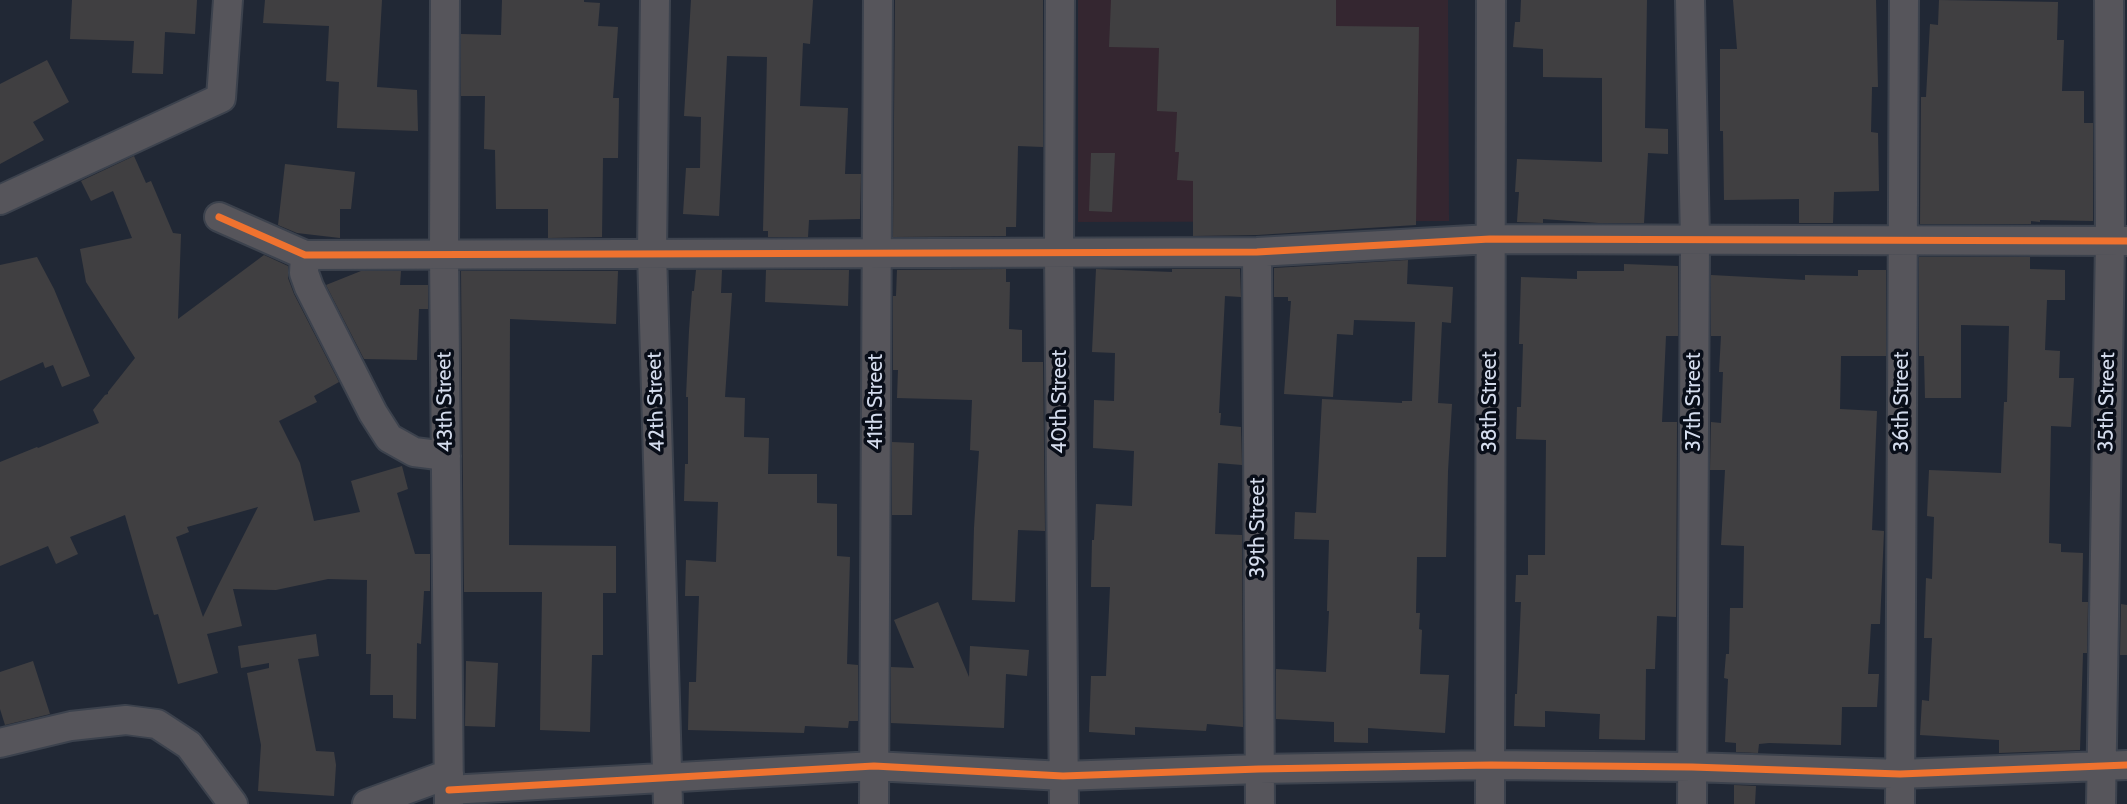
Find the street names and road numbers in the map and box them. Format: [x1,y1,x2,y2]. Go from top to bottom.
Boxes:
street label: 40th Street [1047,350,1073,454]
street label: 43th Street [432,351,458,453]
street label: 42th Street [642,351,670,453]
street label: 38th Street [1477,351,1503,453]
street label: 37th Street [1681,352,1707,452]
street label: 36th Street [1889,352,1915,452]
street label: 35th Street [2094,352,2120,452]
street label: 41th Street [863,354,889,450]
street label: 39th Street [1245,478,1271,578]

